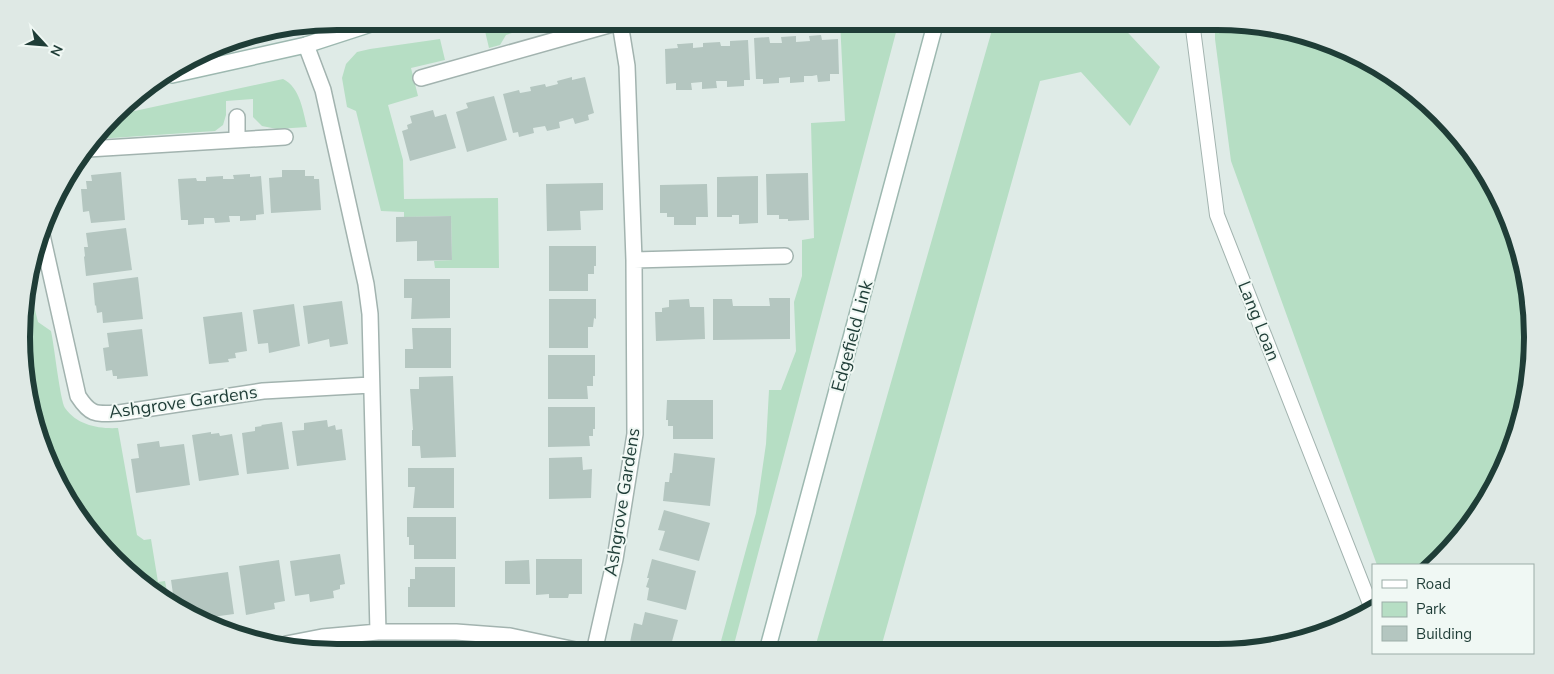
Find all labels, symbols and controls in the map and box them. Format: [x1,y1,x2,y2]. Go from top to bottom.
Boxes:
north arrow [20,20,70,70]
text: N [45,42,67,59]
street label: Edgefield Link [826,277,879,394]
street label: Lang Loan [1232,277,1286,365]
street label: Ashgrove Gardens [107,380,259,424]
street label: Ashgrove Gardens [598,426,646,578]
legend [1372,564,1534,654]
text: Road [1416,574,1451,594]
text: Park [1416,599,1446,619]
text: Building [1416,624,1472,644]

